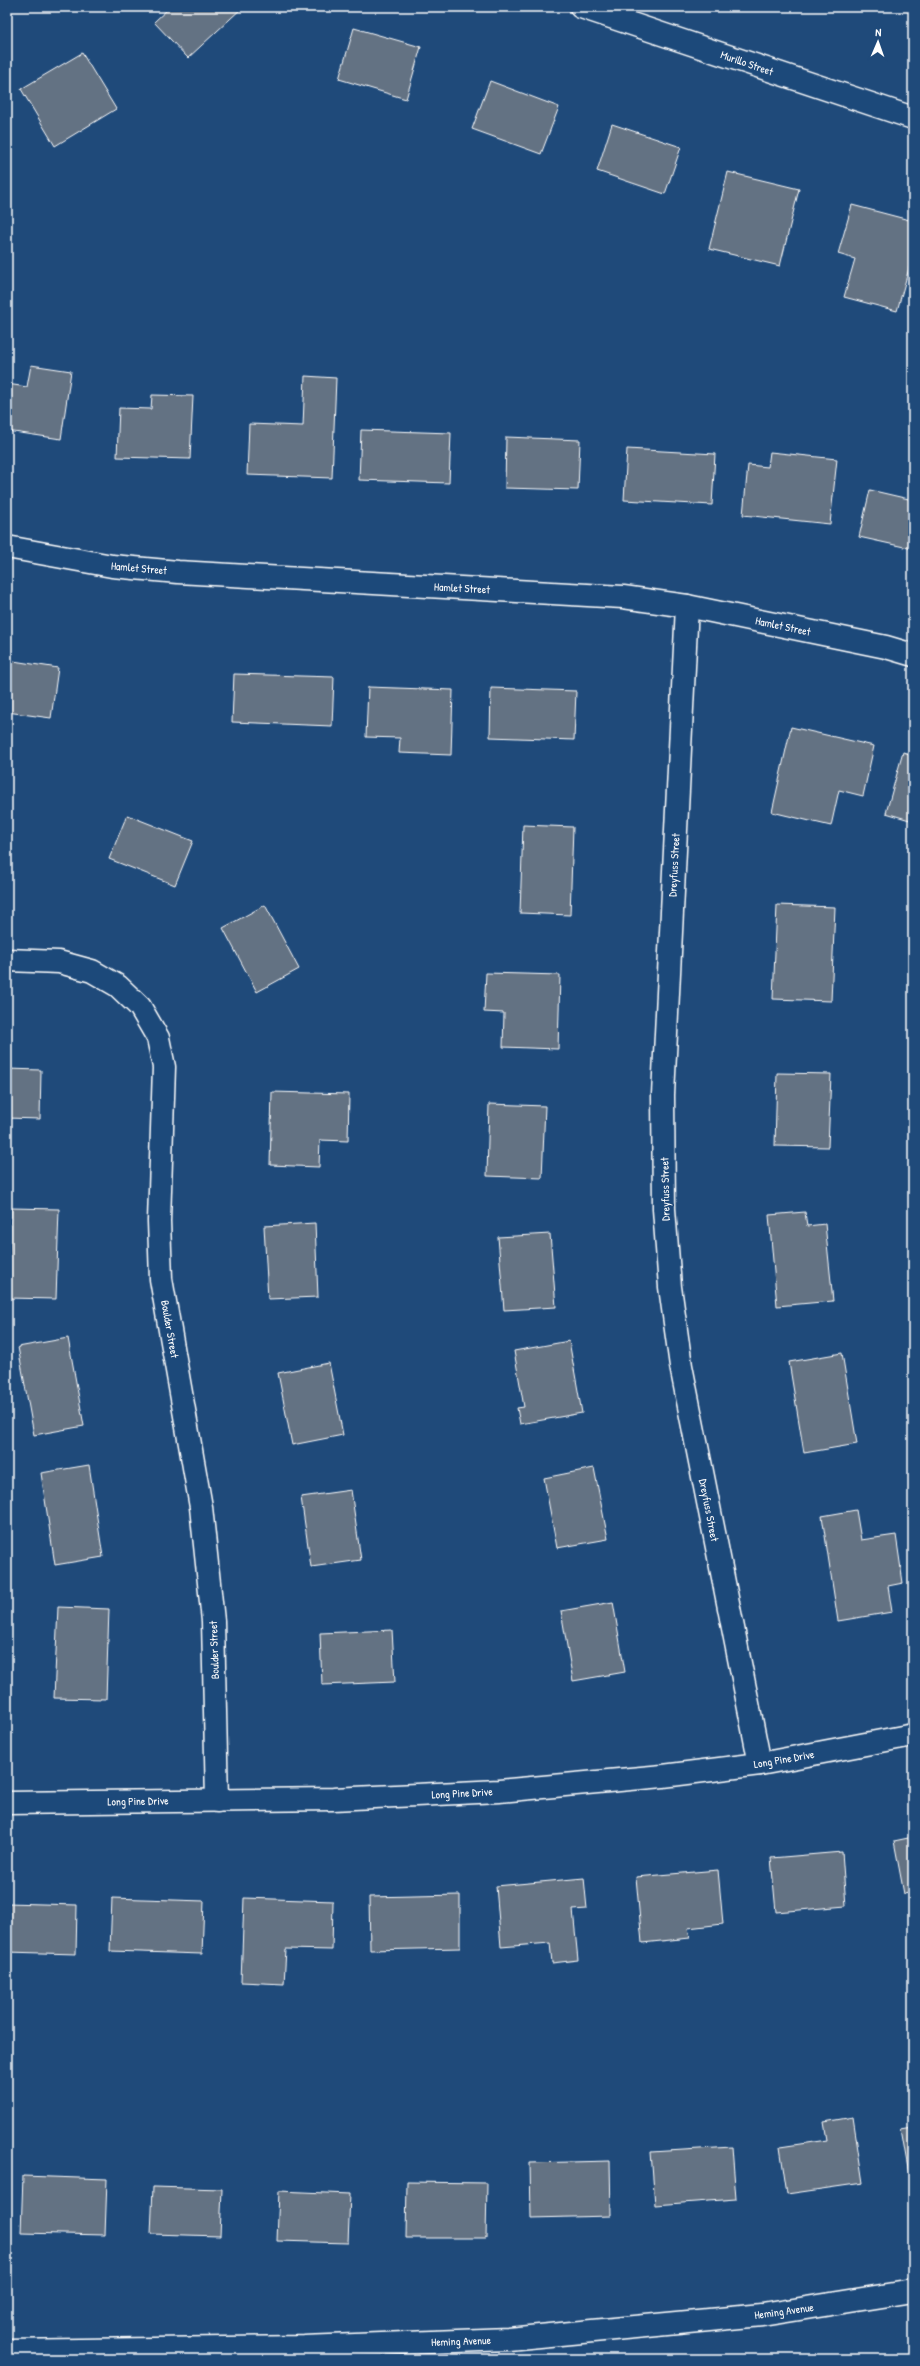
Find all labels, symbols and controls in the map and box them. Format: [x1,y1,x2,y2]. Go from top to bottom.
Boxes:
north arrow [858,22,898,62]
text: N [875,25,882,39]
street label: Murillo Street [719,47,775,79]
street label: Hamlet Street [110,559,168,577]
street label: Hamlet Street [434,580,491,596]
street label: Hamlet Street [754,613,812,639]
street label: Dreyfuss Street [665,833,683,897]
street label: Dreyfuss Street [657,1157,673,1221]
street label: Boulder Street [158,1299,182,1359]
street label: Dreyfuss Street [696,1478,722,1543]
street label: Boulder Street [206,1620,222,1679]
street label: Long Pine Drive [753,1747,816,1771]
street label: Long Pine Drive [431,1784,494,1802]
street label: Long Pine Drive [107,1793,169,1809]
street label: Heming Avenue [753,2300,815,2322]
street label: Heming Avenue [431,2333,492,2349]

